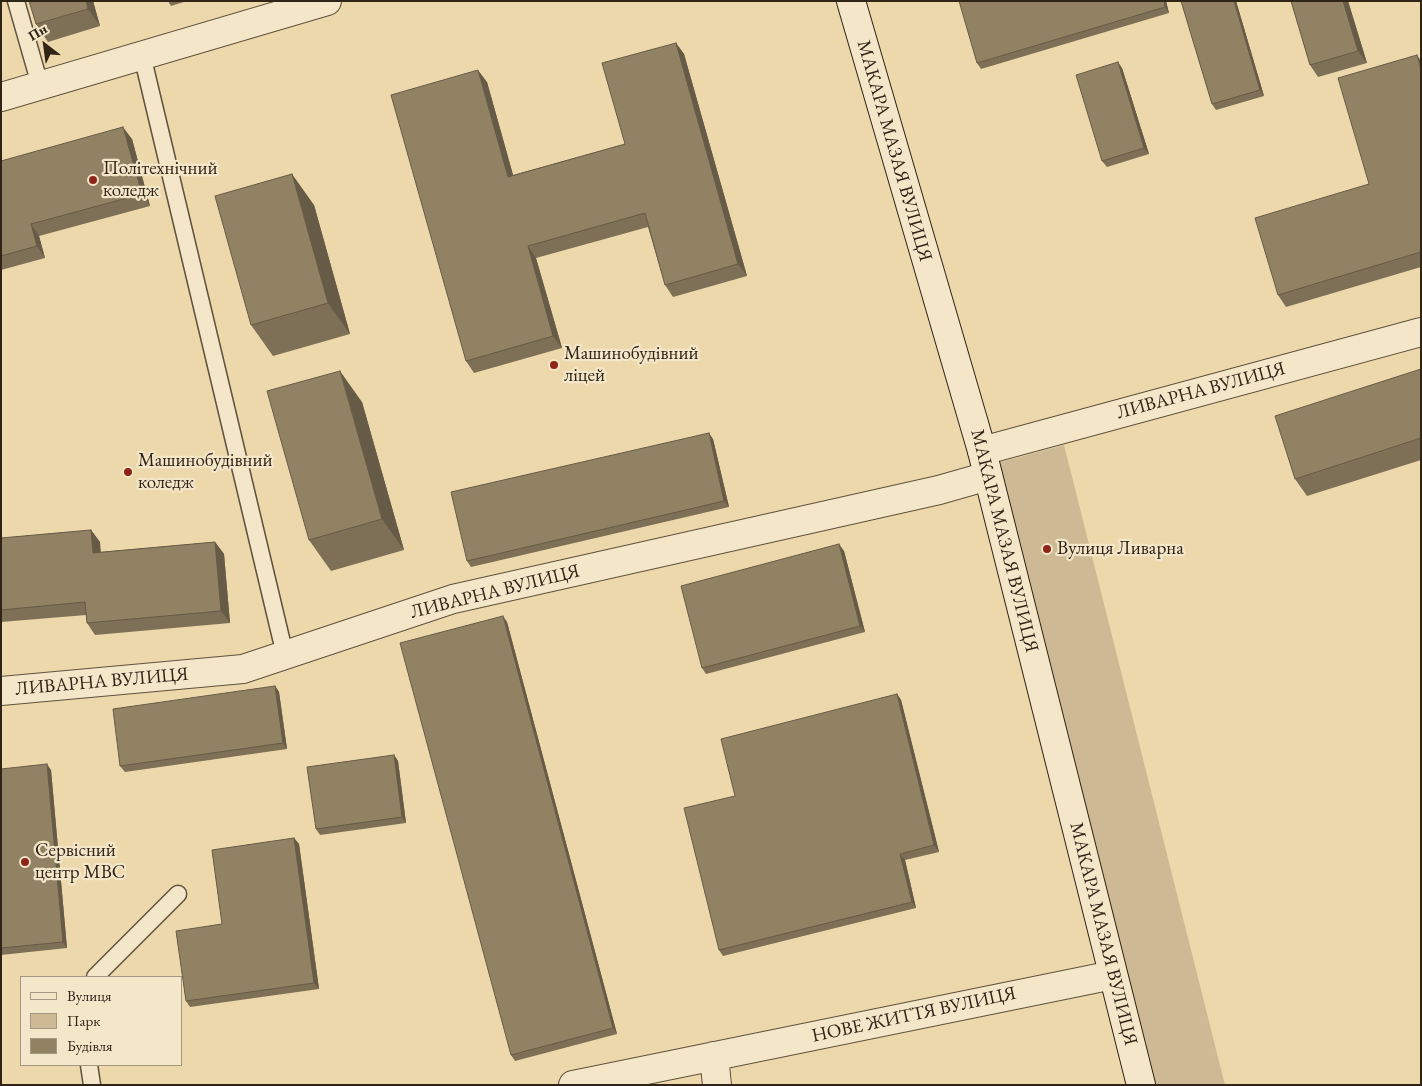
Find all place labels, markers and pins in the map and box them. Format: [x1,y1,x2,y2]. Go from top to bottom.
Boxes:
place label: Політехнічний коледж [103,158,218,202]
marker: Політехнічний коледж [87,174,99,186]
place label: Машинобудівний ліцей [564,343,698,387]
marker: Машинобудівний ліцей [548,359,560,371]
place label: Машинобудівний коледж [138,450,272,494]
marker: Машинобудівний коледж [122,466,134,478]
place label: Вулиця Ливарна [1057,538,1184,560]
marker: Вулиця Ливарна [1041,543,1053,555]
place label: Сервісний центр МВС [35,840,125,884]
marker: Сервісний центр МВС [19,856,31,868]

